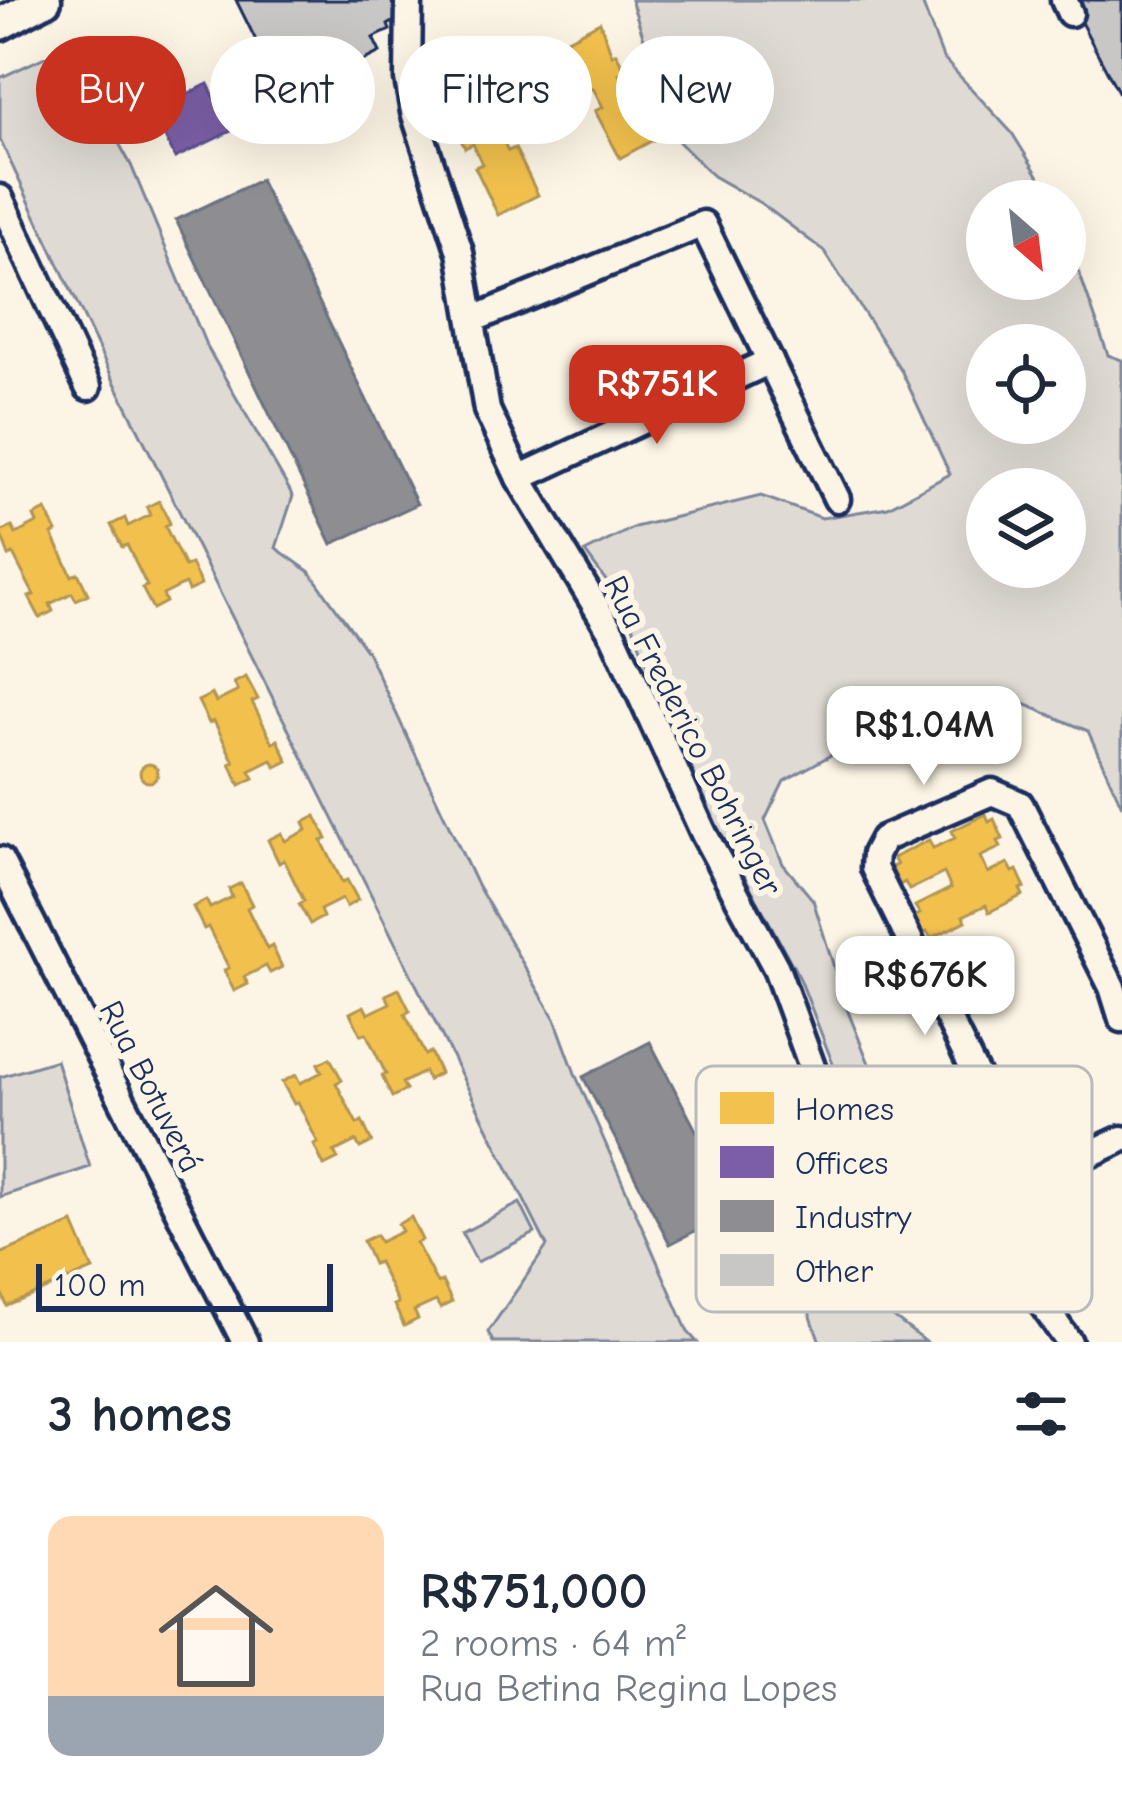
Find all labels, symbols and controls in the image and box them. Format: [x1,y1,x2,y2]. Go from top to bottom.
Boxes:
chip: Buy [36,36,186,144]
chip: Rent [210,36,375,144]
chip: Filters [399,36,592,144]
chip: New [616,36,774,144]
north arrow [966,180,1086,300]
map controls [966,180,1086,588]
button: locate [966,324,1086,444]
pin: R$751K [559,345,755,447]
text: R$751K [596,361,718,406]
button: layers [966,468,1086,588]
street label: Rua Frederico Bohringer [596,569,790,901]
pin: R$1.04M [813,686,1035,788]
text: R$1.04M [854,702,994,747]
pin: R$676K [827,936,1023,1038]
text: R$676K [863,952,987,997]
street label: Rua Botuverá [92,994,211,1179]
legend [696,1066,1092,1312]
text: Homes [795,1090,894,1128]
text: Offices [795,1144,888,1182]
text: Industry [795,1198,912,1236]
text: Other [795,1252,873,1290]
scale bar [36,1258,333,1311]
text: 100 m [54,1266,146,1304]
icon: filters [1008,1381,1074,1447]
text: 3 homes [48,1385,232,1444]
text: R$751,000 [420,1562,648,1621]
icon: home [144,1564,288,1708]
text: 2 rooms · 64 m² [420,1621,686,1666]
text: Rua Betina Regina Lopes [420,1666,837,1711]

